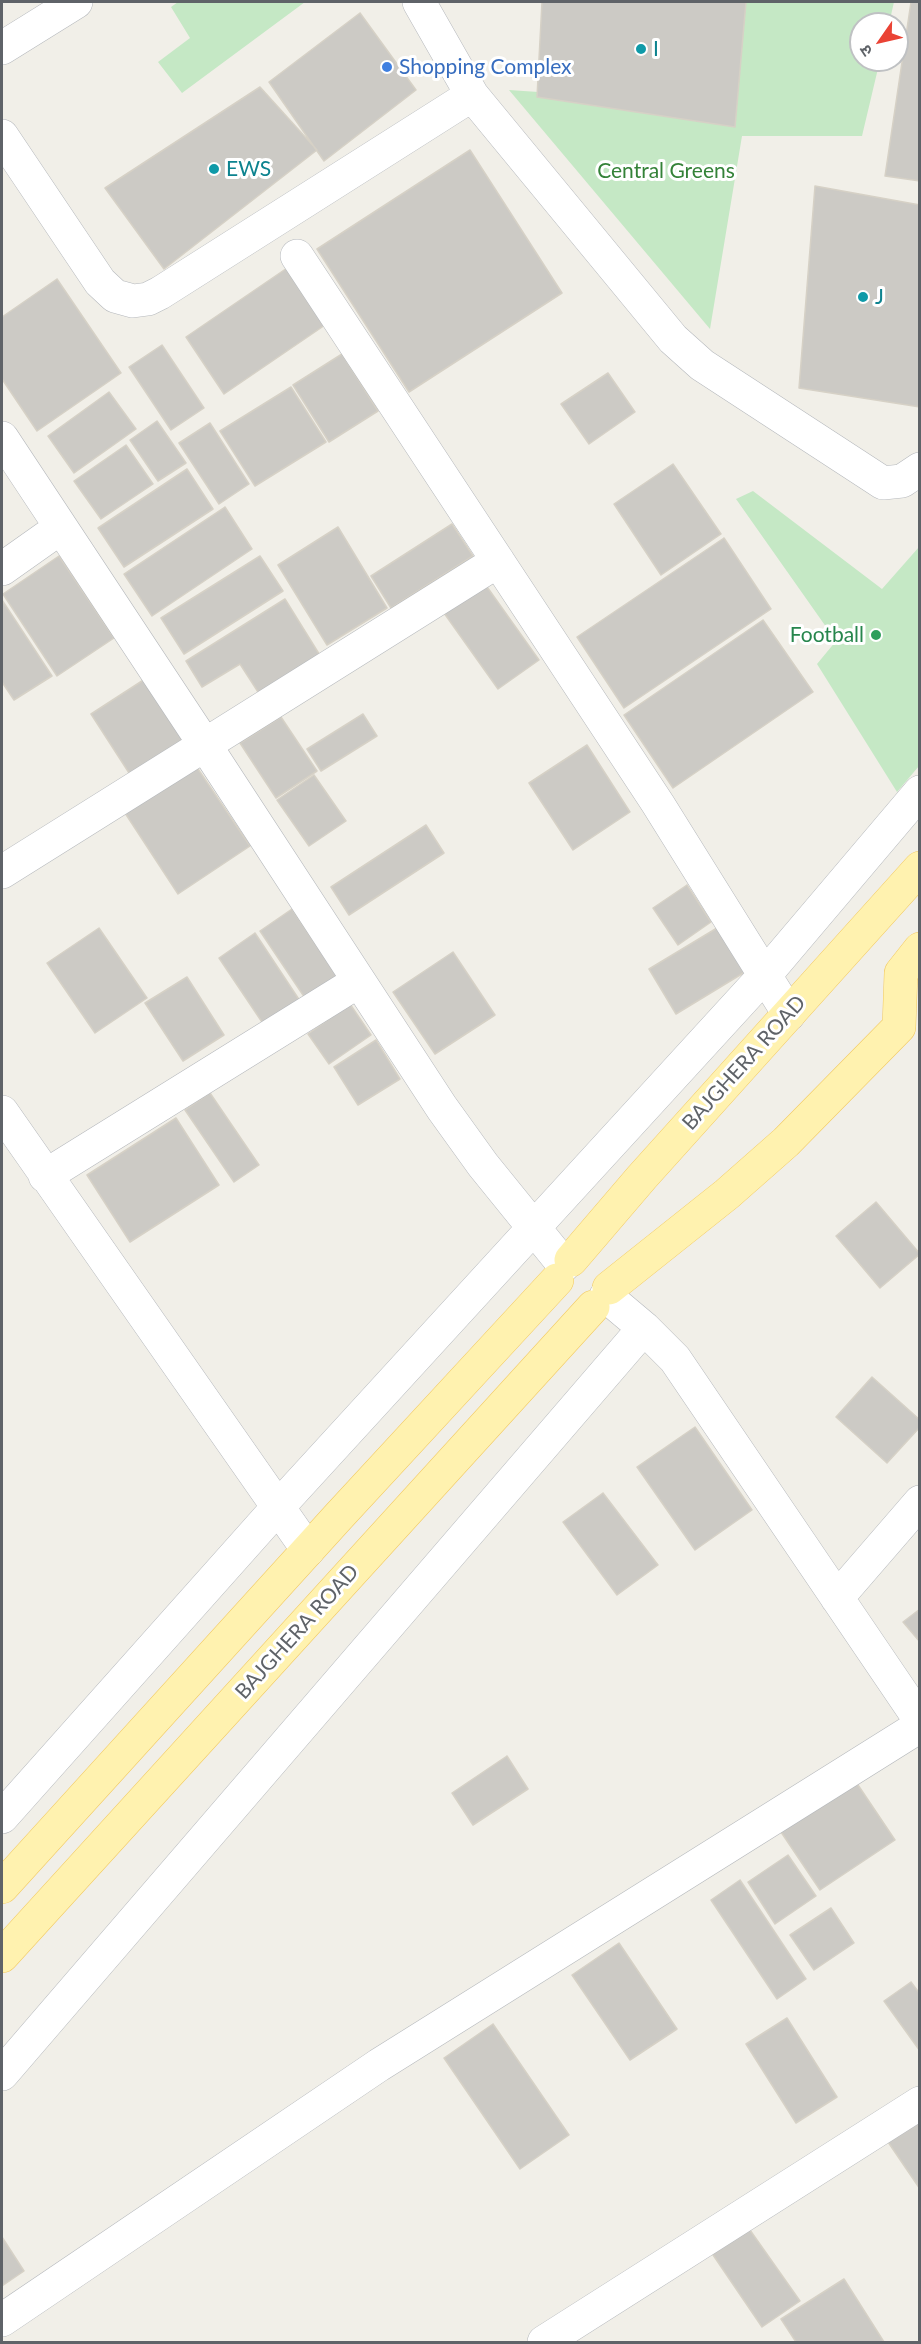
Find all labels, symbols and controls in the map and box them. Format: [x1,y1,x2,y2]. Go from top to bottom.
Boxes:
north arrow [849,12,909,72]
place label: I [653,36,659,62]
marker: I [634,42,648,56]
text: उ [855,42,876,60]
place label: Shopping Complex [399,54,572,80]
marker: Shopping Complex [380,60,394,74]
place label: EWS [226,156,271,182]
park label: Central Greens [597,158,735,184]
marker: EWS [207,162,221,176]
place label: J [875,284,884,310]
marker: J [856,290,870,304]
place label: Football [790,622,864,648]
marker: Football [869,628,883,642]
street label: BAJGHERA ROAD [677,991,811,1135]
street label: BAJGHERA ROAD [230,1560,364,1704]

